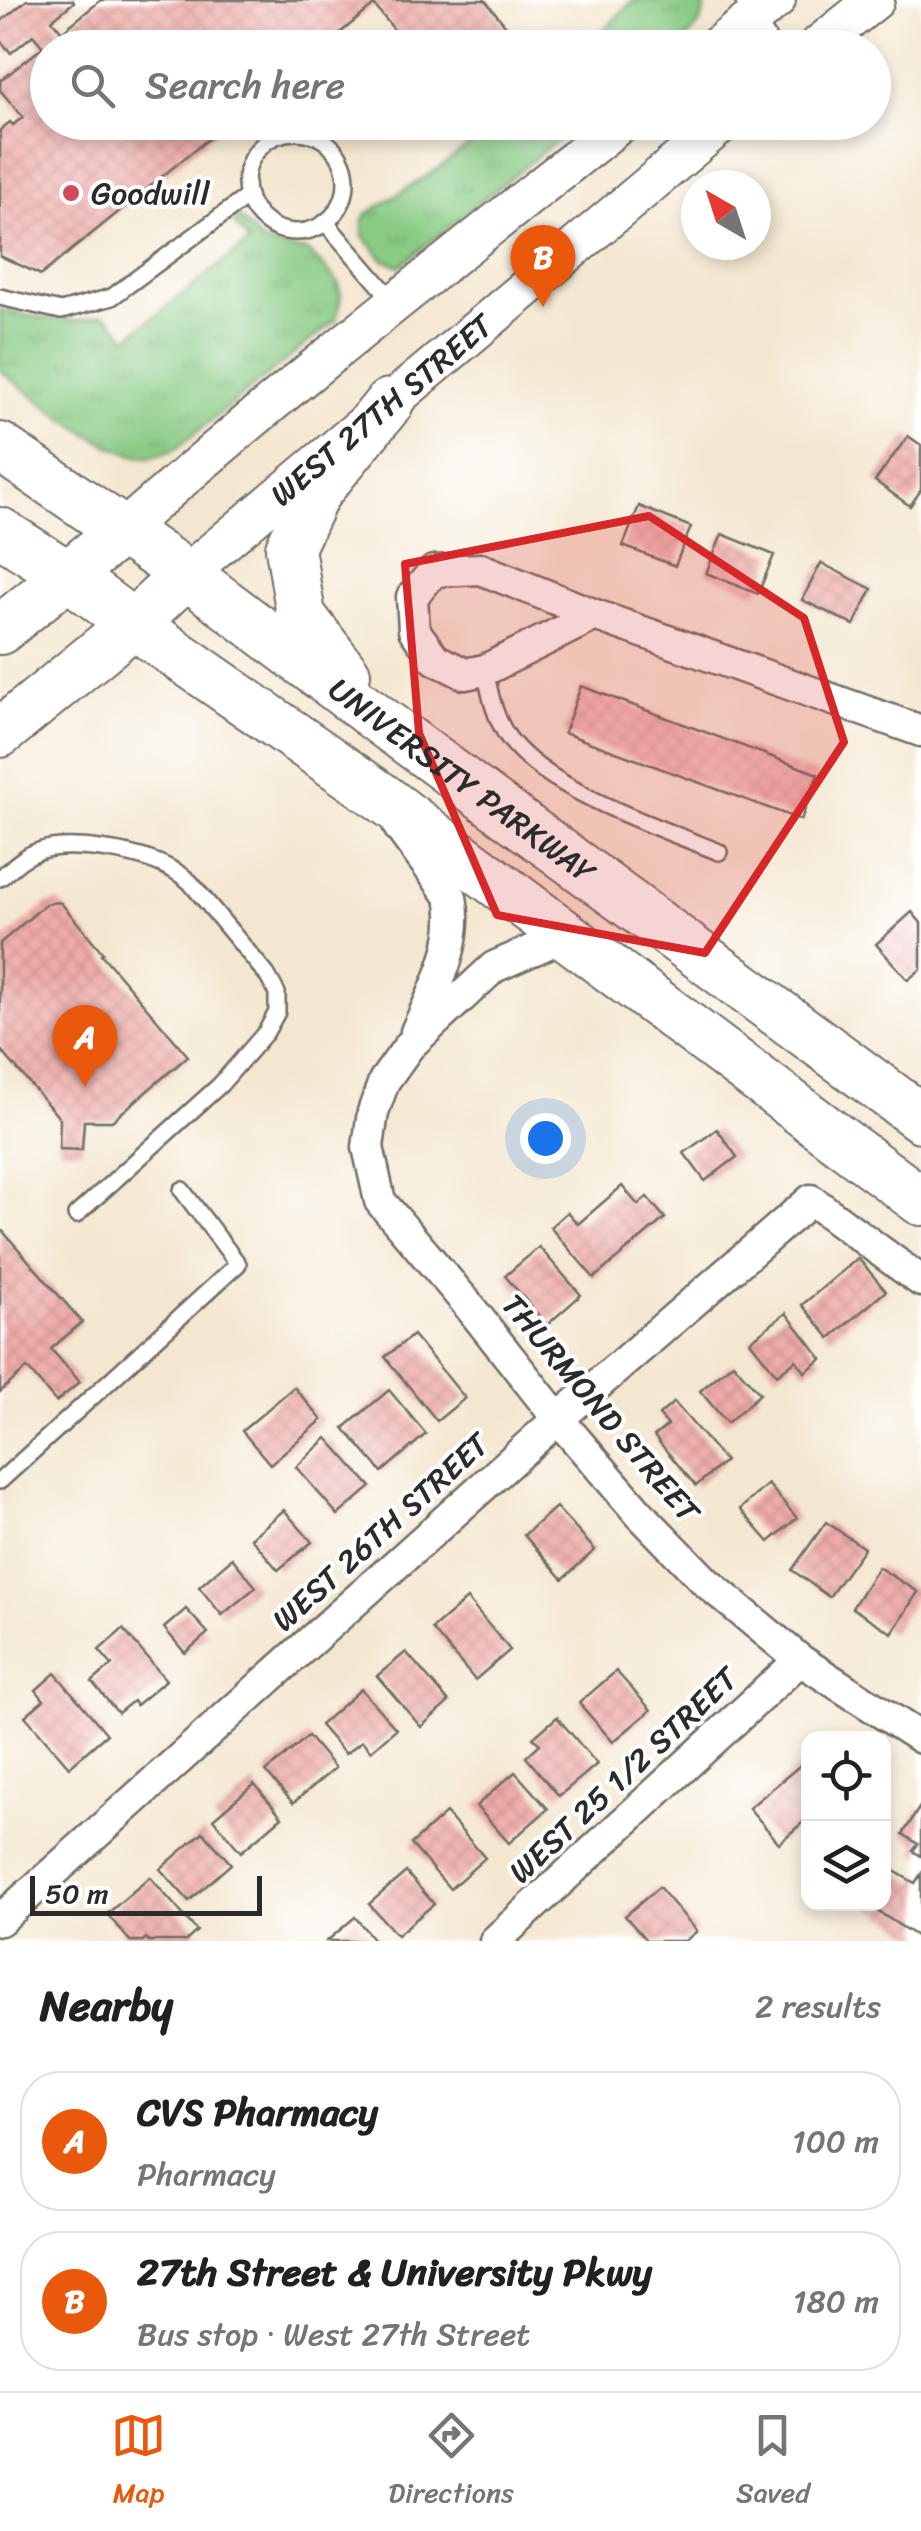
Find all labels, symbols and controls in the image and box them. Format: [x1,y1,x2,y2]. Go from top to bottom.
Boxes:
search box [30,30,891,140]
text: Search here [145,52,345,119]
icon: search [65,58,120,113]
place label: Goodwill [91,165,210,222]
north arrow [681,170,771,260]
marker: Goodwill [60,182,82,204]
pin: B [510,224,576,307]
street label: WEST 27TH STREET [257,298,508,522]
street label: UNIVERSITY PARKWAY [315,662,609,900]
pin: A [52,1004,118,1087]
your location [520,1113,571,1164]
street label: THURMOND STREET [487,1280,716,1538]
street label: WEST 26TH STREET [258,1417,504,1647]
street label: WEST 25 1/2 STREET [495,1651,754,1898]
map controls [801,1731,891,1911]
button: locate [801,1731,891,1821]
button: layers [801,1821,891,1911]
text: 50 m [45,1869,109,1918]
scale bar [30,1871,262,1916]
text: Nearby [40,1969,173,2043]
text: 2 results [755,1978,881,2035]
text: CVS Pharmacy [137,2079,378,2146]
text: A [64,2113,85,2170]
text: 100 m [792,2113,879,2170]
text: Pharmacy [137,2146,276,2203]
text: 27th Street & University Pkwy [137,2239,652,2306]
text: B [64,2273,85,2330]
text: 180 m [793,2273,879,2330]
text: Bus stop · West 27th Street [137,2306,530,2363]
tab: Map [111,2408,166,2517]
tab: Directions [388,2408,514,2517]
tab: Saved [736,2408,810,2517]

